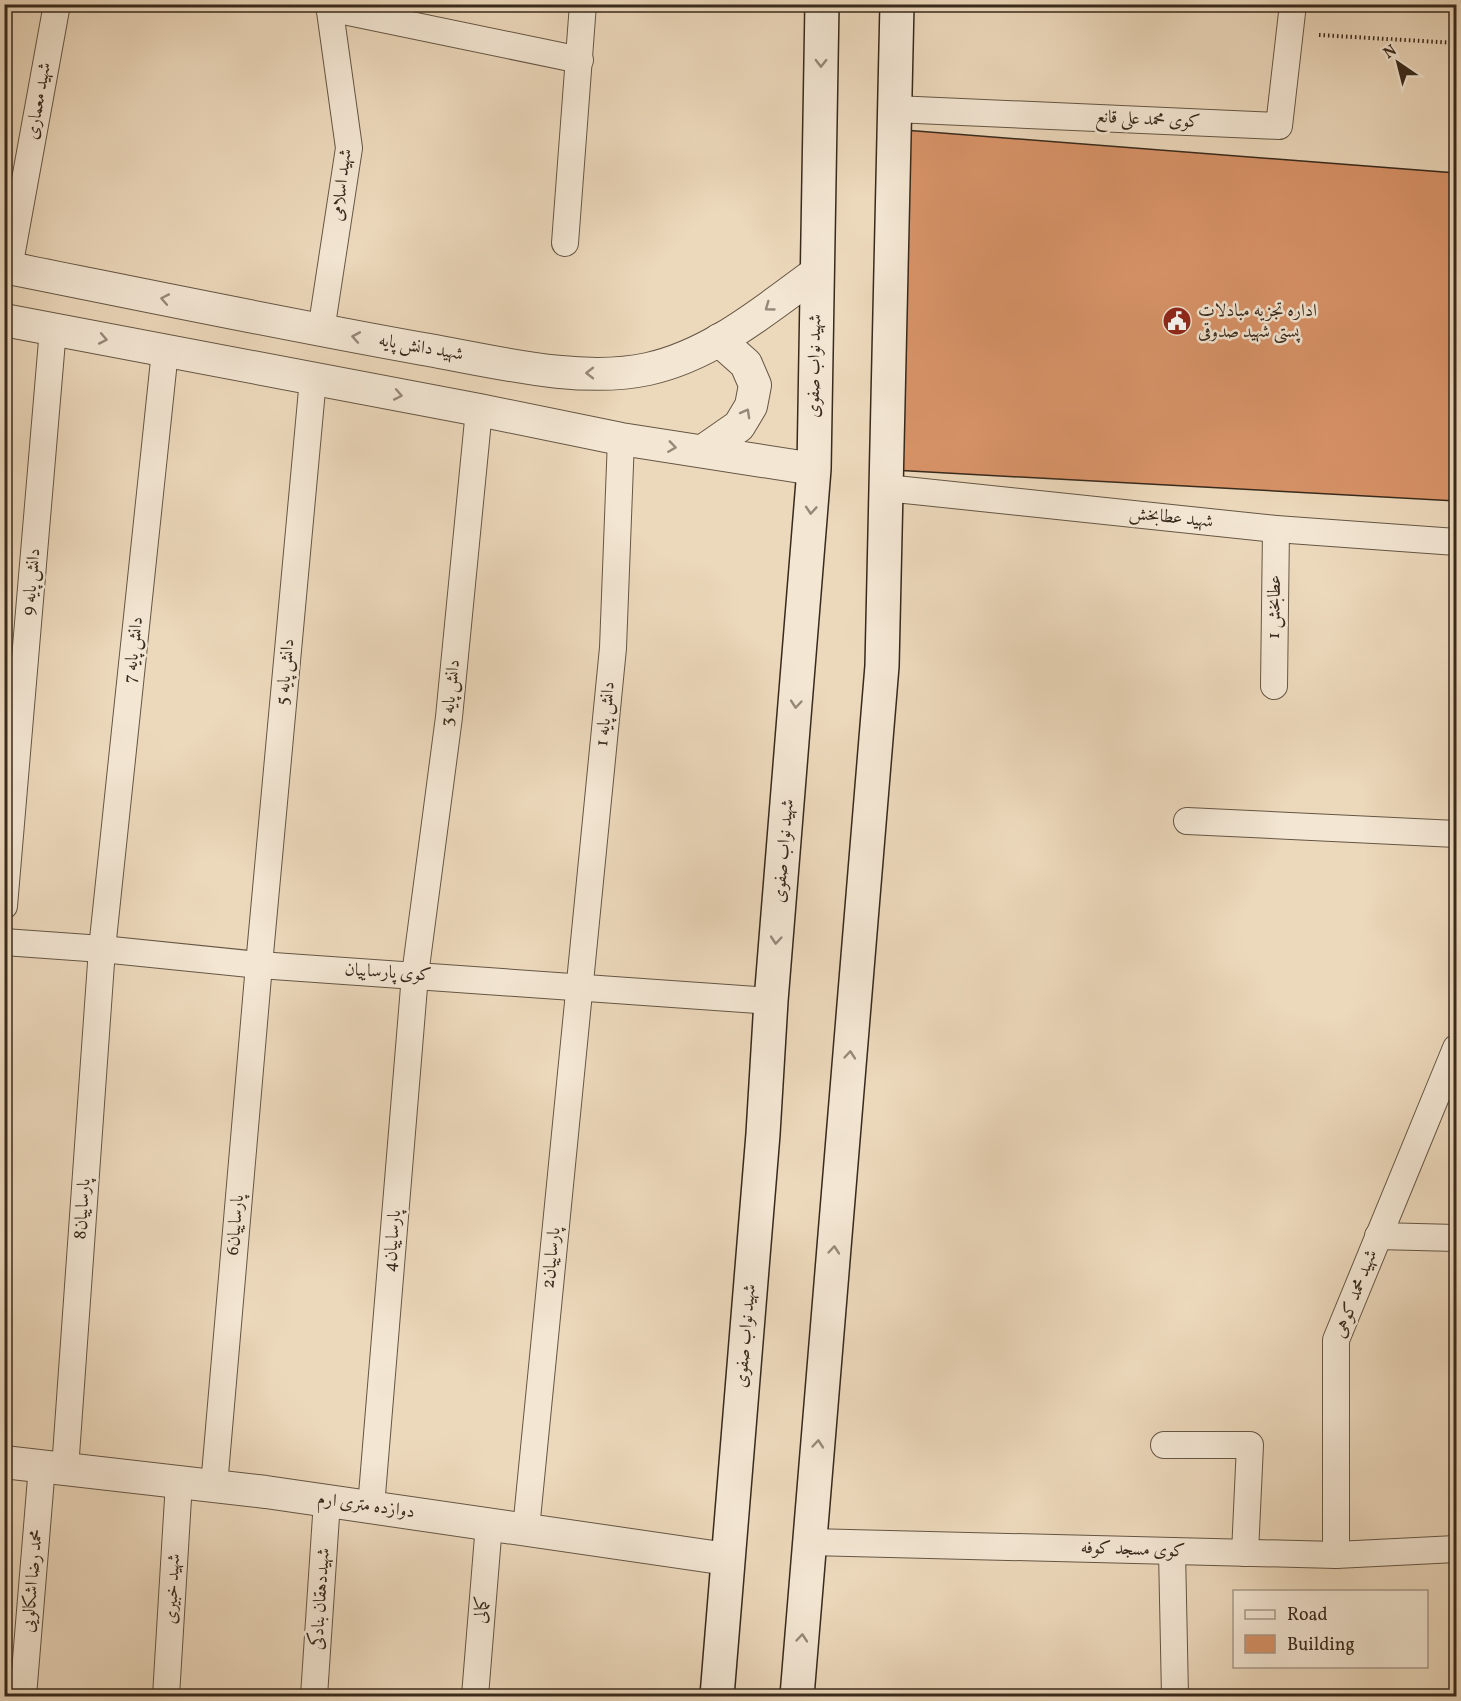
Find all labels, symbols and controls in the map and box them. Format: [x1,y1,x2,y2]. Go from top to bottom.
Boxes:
north arrow [1368,33,1428,93]
text: N [1379,40,1402,65]
one-way arrow [814,58,827,67]
street label: شهید معماری [20,60,58,142]
street label: کوی محمد علی قانع [1095,105,1201,137]
street label: شهید اسلامی [325,147,359,223]
one-way arrow [160,293,170,306]
place label: اداره تجزیه مبادلات پستی شهید صدوقی [1198,299,1317,345]
one-way arrow [764,300,775,311]
public building icon: اداره تجزیه مبادلات پستی شهید صدوقی [1161,305,1193,337]
street label: شهید نواب صفوی [802,314,828,418]
street label: شهید دانش پایه [377,328,465,368]
one-way arrow [352,331,362,344]
one-way arrow [98,332,108,345]
one-way arrow [586,366,595,379]
one-way arrow [393,388,403,400]
one-way arrow [739,409,750,420]
one-way arrow [667,440,677,452]
street label: شهید عطابخش [1128,501,1214,535]
one-way arrow [805,505,818,514]
street label: دانش پایه 9 [17,547,47,617]
street label: عطابخش 1 [1262,575,1288,639]
street label: دانش پایه 7 [118,615,150,685]
street label: دانش پایه 5 [271,638,301,706]
street label: دانش پایه 3 [435,658,467,728]
street label: دانش پایه 1 [590,680,622,748]
one-way arrow [790,700,803,709]
street label: شهید نواب صفوی [767,798,801,904]
one-way arrow [770,936,783,945]
street label: کوی پارساییان [344,957,432,989]
one-way arrow [843,1051,856,1060]
street label: پارساییان8 [68,1176,98,1240]
street label: پارساییان6 [221,1192,251,1256]
street label: پارساییان4 [378,1207,408,1273]
street label: پارساییان2 [536,1225,568,1290]
one-way arrow [827,1245,840,1254]
street label: شهید محمد کوهی [1328,1246,1384,1342]
street label: شهید نواب صفوی [729,1283,763,1389]
one-way arrow [811,1439,824,1448]
street label: دوازده متری ارم [315,1487,416,1527]
street label: محمد رضا اشکالویی [16,1528,50,1634]
street label: کوی مسجد کوفه [1080,1536,1186,1564]
street label: شهیددهقان بنادکی [304,1547,337,1651]
street label: شهید خبیری [159,1553,187,1625]
legend [1233,1590,1428,1668]
street label: کمالی [469,1596,495,1624]
text: Road [1287,1603,1328,1628]
text: Building [1287,1633,1355,1658]
one-way arrow [795,1634,808,1643]

